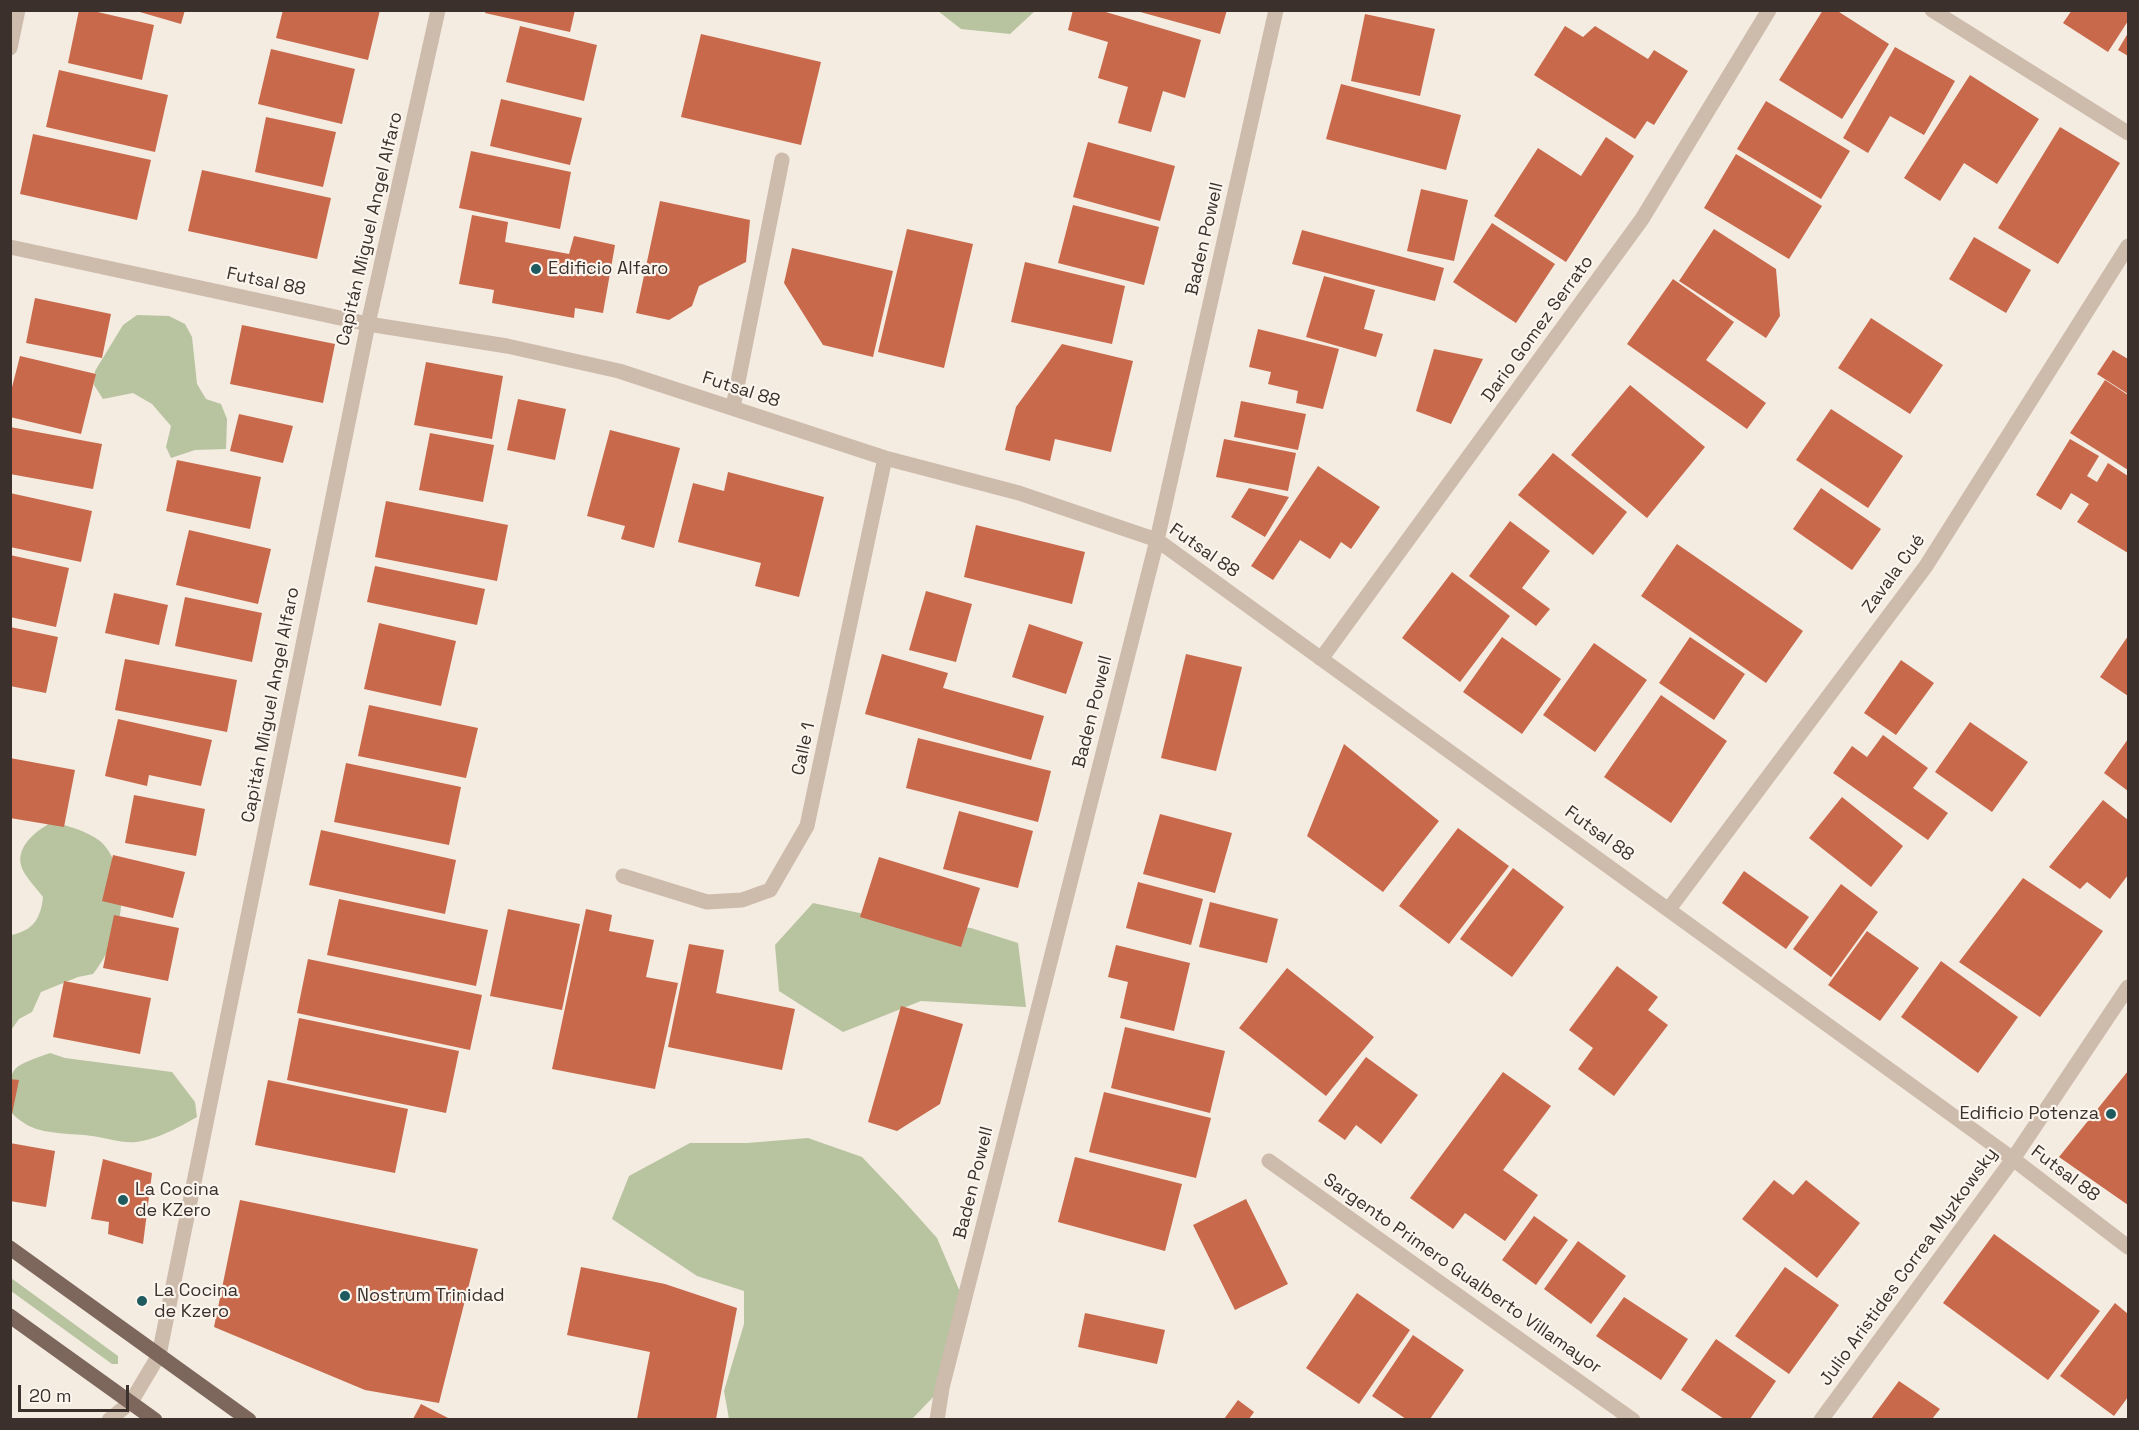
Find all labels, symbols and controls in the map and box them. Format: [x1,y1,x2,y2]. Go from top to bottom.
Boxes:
street label: Capitán Miguel Angel Alfaro [333,110,407,348]
street label: Baden Powell [1182,180,1228,298]
street label: Dario Gomez Serrato [1478,252,1598,406]
place label: Edificio Alfaro [548,258,668,280]
marker: Edificio Alfaro [529,262,543,276]
street label: Futsal 88 [225,263,307,301]
street label: Futsal 88 [700,367,782,413]
street label: Futsal 88 [1165,519,1243,583]
street label: Zavala Cué [1858,530,1930,618]
street label: Capitán Miguel Angel Alfaro [238,585,304,825]
street label: Baden Powell [1069,654,1117,770]
street label: Calle 1 [788,721,820,777]
street label: Futsal 88 [1560,802,1638,866]
place label: Edificio Potenza [1959,1103,2099,1125]
marker: Edificio Potenza [2104,1107,2118,1121]
street label: Baden Powell [950,1125,998,1241]
street label: Futsal 88 [2026,1141,2104,1207]
street label: Julio Aristides Correa Myzkowsky [1815,1144,2003,1390]
street label: Sargento Primero Gualberto Villamayor [1319,1169,1605,1379]
place label: La Cocina de KZero [135,1179,219,1222]
marker: La Cocina de KZero [116,1193,130,1207]
place label: La Cocina de Kzero [154,1280,238,1322]
place label: Nostrum Trinidad [357,1285,505,1307]
marker: Nostrum Trinidad [338,1289,352,1303]
marker: La Cocina de Kzero [135,1294,149,1308]
scale bar [21,1373,132,1411]
text: 20 m [29,1384,72,1407]

